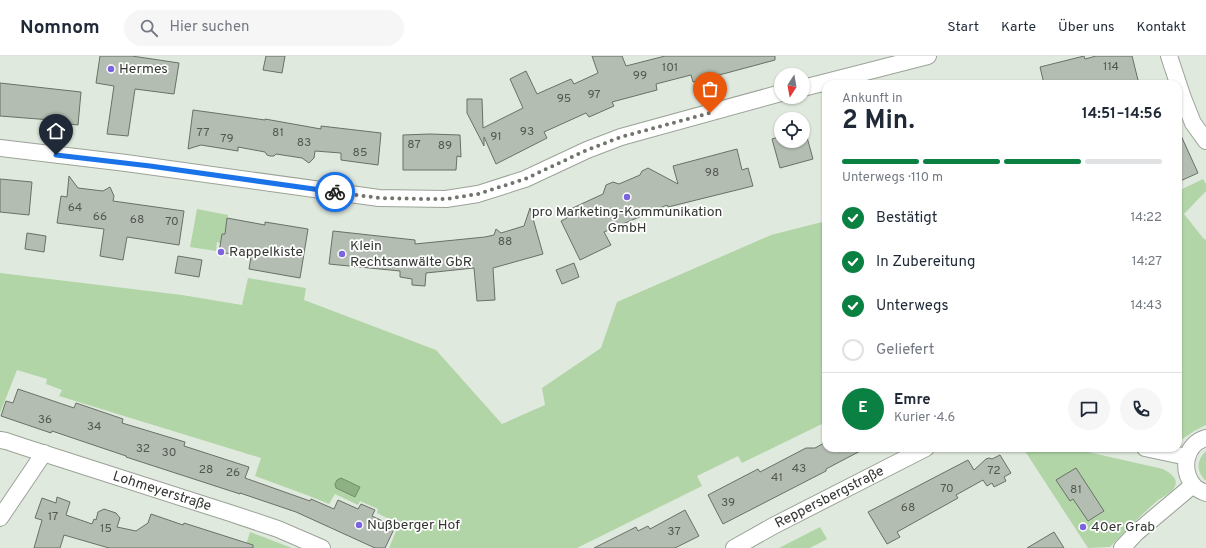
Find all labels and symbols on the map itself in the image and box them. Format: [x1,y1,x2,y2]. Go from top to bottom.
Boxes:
house number: 114 [1103,59,1119,75]
house number: 101 [662,60,678,76]
place label: Hermes [119,61,168,78]
marker: Hermes [106,64,116,74]
house number: 99 [633,68,647,84]
north arrow [774,68,810,104]
pin [693,72,727,113]
house number: 97 [587,87,601,103]
house number: 95 [557,91,571,107]
pin [39,114,73,155]
house number: 93 [520,124,534,140]
house number: 77 [197,125,209,141]
house number: 81 [272,125,284,141]
house number: 91 [490,129,502,145]
house number: 79 [220,131,234,147]
house number: 83 [297,135,311,151]
house number: 87 [407,137,421,153]
house number: 89 [438,138,452,154]
house number: 85 [353,145,367,161]
house number: 98 [705,165,719,181]
courier [315,172,355,212]
marker: pro Marketing-Kommunikation GmbH [622,192,632,202]
house number: 64 [68,200,82,216]
place label: pro Marketing-Kommunikation GmbH [532,204,722,237]
house number: 66 [93,209,107,225]
house number: 68 [130,212,144,228]
house number: 70 [165,214,179,230]
house number: 88 [498,234,512,250]
place label: Klein Rechtsanwälte GbR [350,238,472,271]
place label: Rappelkiste [229,244,303,261]
marker: Rappelkiste [216,247,226,257]
marker: Klein Rechtsanwälte GbR [337,249,347,259]
house number: 36 [38,412,52,428]
house number: 34 [87,419,101,435]
house number: 32 [136,441,150,457]
house number: 30 [162,445,176,461]
house number: 43 [792,461,806,477]
house number: 28 [199,462,213,478]
street label: Reppersbergstraße [772,462,887,532]
house number: 72 [987,463,1001,479]
house number: 26 [226,465,240,481]
street label: Lohmeyerstraße [111,468,213,515]
house number: 41 [771,470,783,486]
house number: 70 [940,481,954,497]
house number: 81 [1070,482,1082,498]
house number: 39 [721,495,735,511]
house number: 68 [901,500,915,516]
house number: 17 [48,509,58,525]
place label: Nußberger Hof [367,517,460,534]
place label: 40er Grab [1091,519,1155,536]
marker: Nußberger Hof [354,520,364,530]
house number: 15 [100,521,112,537]
marker: 40er Grab [1078,522,1088,532]
house number: 37 [667,524,681,540]

